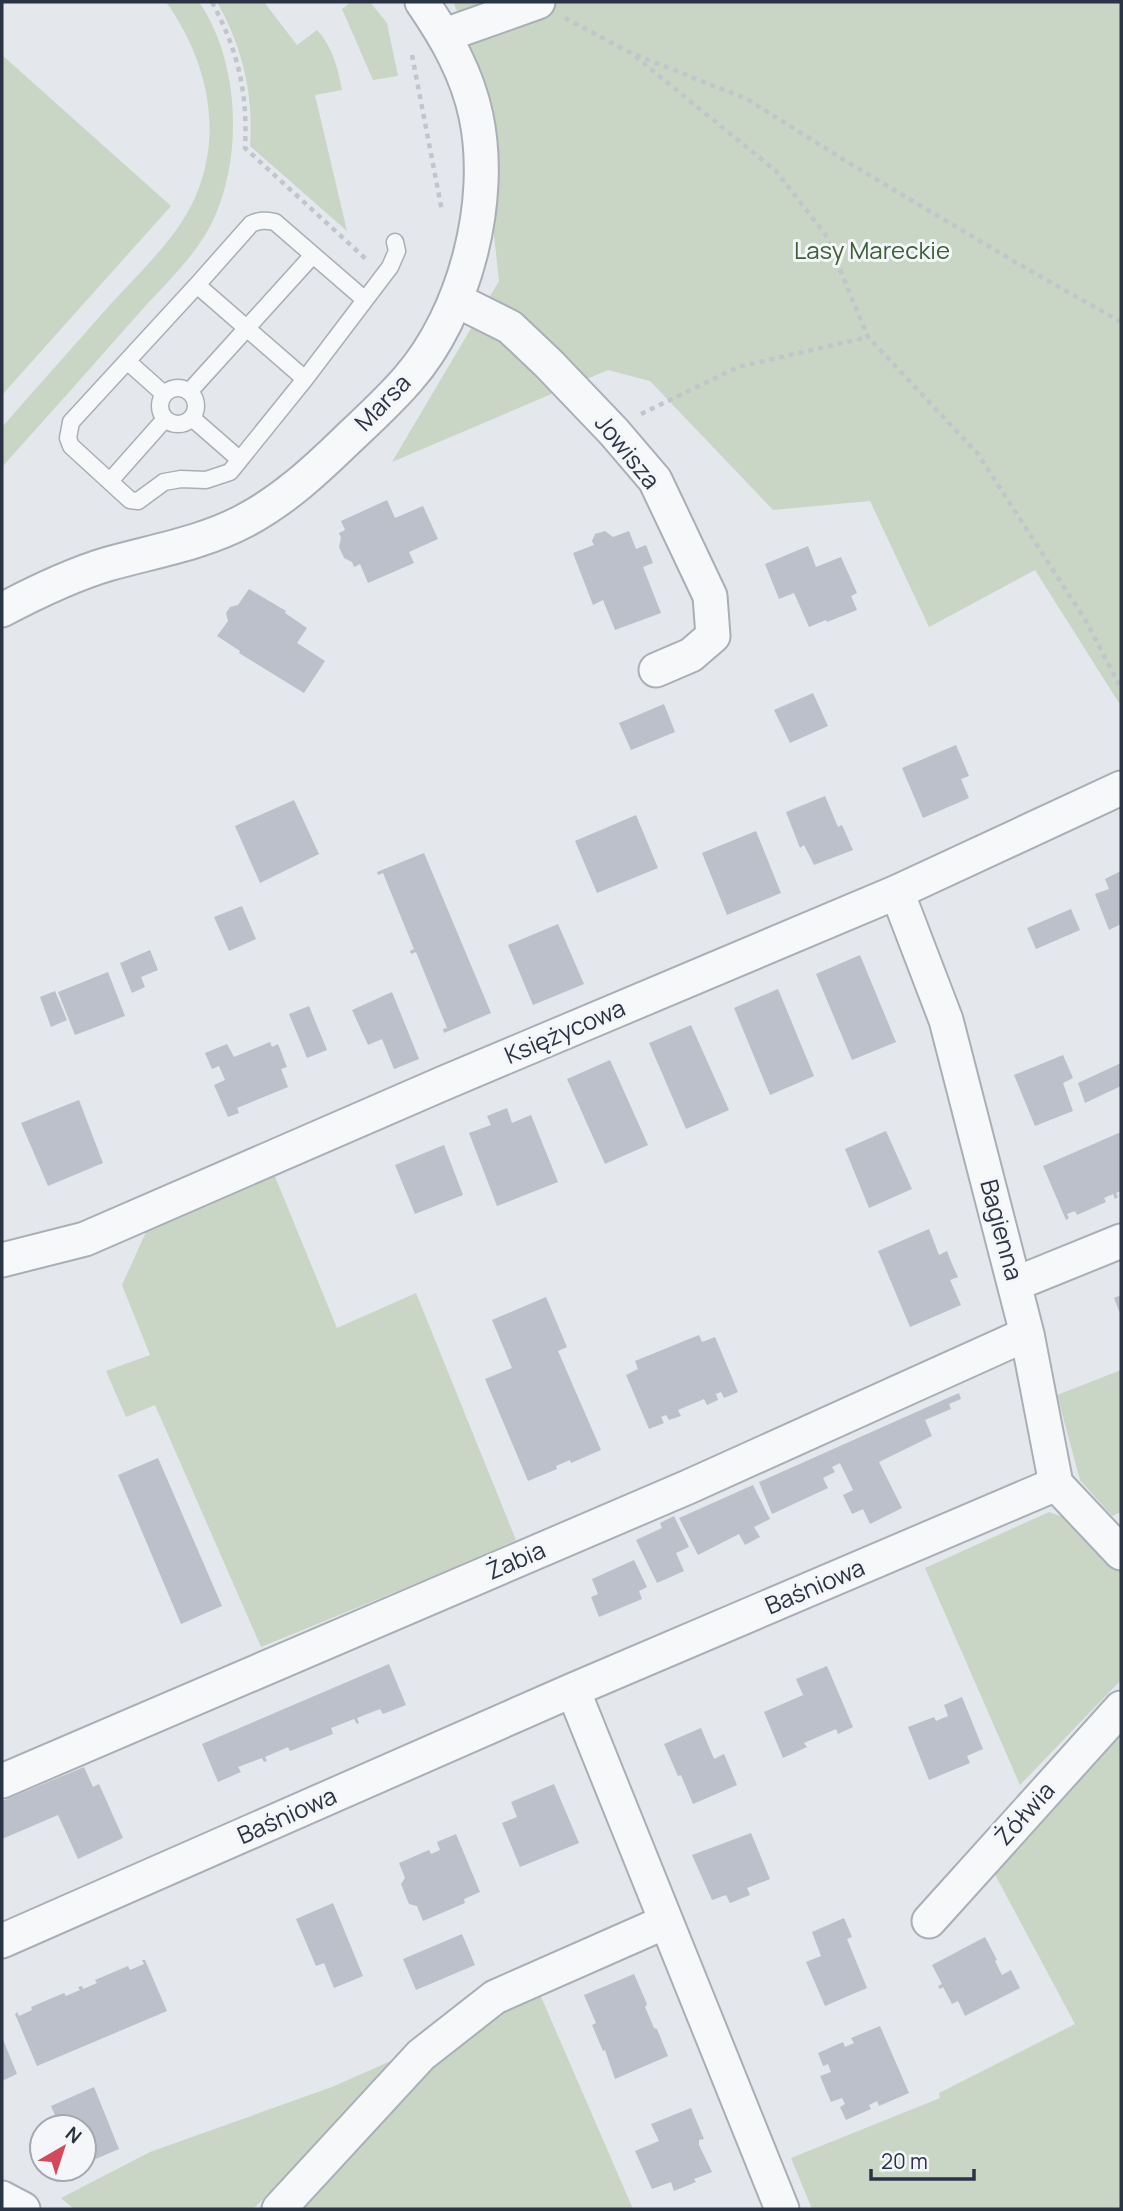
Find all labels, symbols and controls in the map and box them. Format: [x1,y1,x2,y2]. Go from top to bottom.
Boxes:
park label: Lasy Mareckie [794,233,950,266]
street label: Marsa [347,366,417,438]
street label: Jowisza [588,407,668,495]
street label: Księżycowa [499,990,630,1071]
street label: Bagienna [973,1175,1032,1284]
street label: Żabia [481,1532,550,1587]
street label: Baśniowa [760,1550,869,1621]
street label: Żółwia [987,1774,1061,1852]
street label: Baśniowa [232,1778,341,1851]
north arrow [28,2113,98,2183]
text: N [60,2120,87,2149]
scale bar [871,2138,974,2182]
text: 20 m [881,2147,928,2175]

